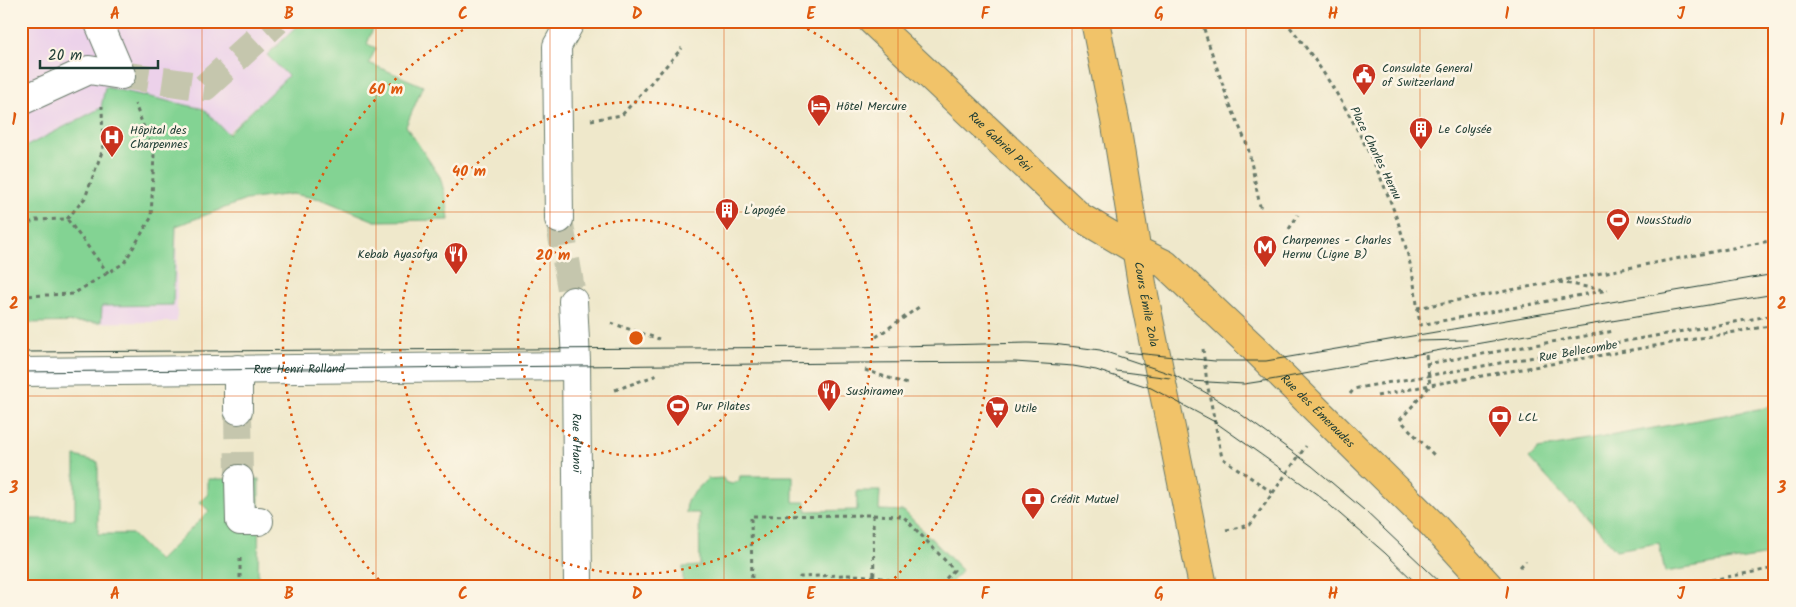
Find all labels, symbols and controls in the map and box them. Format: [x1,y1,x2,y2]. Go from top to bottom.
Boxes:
text: A [110,2,120,27]
text: B [284,2,294,27]
text: C [458,2,468,27]
text: D [632,2,643,27]
text: E [807,2,817,27]
text: F [981,2,991,27]
text: G [1154,2,1164,27]
text: H [1328,2,1338,27]
text: I [1505,2,1510,27]
text: J [1677,2,1686,27]
scale bar [40,38,158,70]
text: 20 m [48,44,82,68]
place label: Consulate General of Switzerland [1382,59,1472,92]
public building icon: Consulate General of Switzerland [1351,62,1377,96]
text: 60 m [369,78,403,102]
hotel icon: Hôtel Mercure [806,93,832,127]
place label: Hôtel Mercure [836,97,907,116]
street label: Place Charles Hernu [1345,103,1406,203]
street label: Rue Gabriel Péri [964,107,1037,178]
text: 1 [12,108,17,133]
text: 1 [1780,108,1785,133]
building icon: Le Colysée [1408,116,1434,150]
place label: Le Colysée [1438,120,1492,139]
place label: Hôpital des Charpennes [130,121,188,154]
hospital icon: Hôpital des Charpennes [99,124,125,158]
text: 40 m [452,160,486,184]
building icon: L'apogée [714,197,740,231]
place label: L'apogée [744,201,786,220]
sports icon: NousStudio [1605,207,1631,241]
place label: NousStudio [1636,211,1692,230]
place label: Charpennes - Charles Hernu (Ligne B) [1282,231,1391,264]
metro station icon: Charpennes - Charles Hernu (Ligne B) [1252,234,1278,268]
restaurant icon: Kebab Ayasofya [443,241,469,275]
text: 20 m [536,244,570,268]
place label: Kebab Ayasofya [358,245,438,264]
street label: Cours Émile Zola [1129,260,1163,349]
text: 2 [9,292,19,317]
text: 2 [1777,292,1787,317]
centre of rings [627,329,645,347]
street label: Rue Bellecombe [1537,335,1619,368]
street label: Rue Henri Rolland [253,359,346,379]
street label: Rue des Émeraudes [1276,370,1359,453]
restaurant icon: Sushiramen [816,378,842,412]
place label: Sushiramen [846,382,904,401]
sports icon: Pur Pilates [665,393,691,427]
supermarket icon: Utile [984,395,1010,429]
place label: Pur Pilates [696,397,750,416]
place label: Utile [1014,399,1038,418]
bank icon: LCL [1487,404,1513,438]
place label: LCL [1518,408,1538,427]
street label: Rue d'Hanoï [566,413,586,474]
text: 3 [9,476,19,501]
text: 3 [1777,476,1787,501]
bank icon: Crédit Mutuel [1020,486,1046,520]
place label: Crédit Mutuel [1050,490,1119,509]
text: A [110,582,120,607]
text: B [284,582,294,607]
text: C [458,582,468,607]
text: D [632,582,643,607]
text: E [807,582,817,607]
text: F [981,582,991,607]
text: G [1154,582,1164,607]
text: H [1328,582,1338,607]
text: I [1505,582,1510,607]
text: J [1677,582,1686,607]

